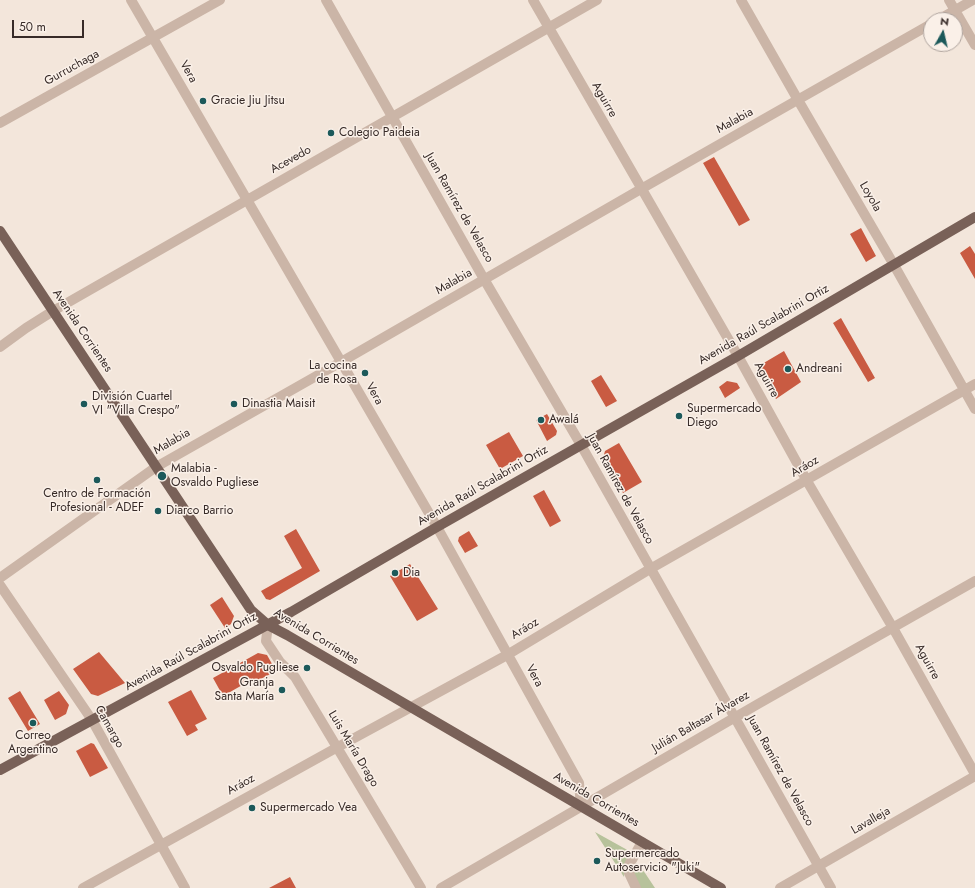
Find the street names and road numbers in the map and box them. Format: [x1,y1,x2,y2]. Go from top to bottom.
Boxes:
street label: Gurruchaga [42,47,102,89]
street label: Vera [176,58,200,86]
street label: Aguirre [588,80,620,120]
street label: Malabia [714,105,756,137]
street label: Acevedo [268,143,314,177]
street label: Juan Ramírez de Velasco [422,151,496,265]
street label: Loyola [856,180,884,214]
street label: Malabia [433,266,475,298]
street label: Avenida Raúl Scalabrini Ortiz [696,282,832,368]
street label: Avenida Corrientes [49,287,115,375]
street label: Aguirre [750,360,782,400]
street label: Vera [362,380,386,408]
street label: Malabia [151,426,193,458]
street label: Juan Ramírez de Velasco [584,431,656,547]
street label: Avenida Raúl Scalabrini Ortiz [415,443,551,529]
street label: Aráoz [789,453,821,481]
street label: Avenida Corrientes [271,606,361,668]
street label: Avenida Raúl Scalabrini Ortiz [123,610,259,694]
street label: Aráoz [509,615,541,643]
street label: Aguirre [911,642,943,682]
street label: Vera [522,662,546,690]
street label: Julián Baltasar Álvarez [650,688,752,756]
street label: Camargo [91,703,127,751]
street label: Luis María Drago [325,708,381,790]
street label: Juan Ramírez de Velasco [744,713,816,829]
street label: Avenida Corrientes [551,770,641,830]
street label: Aráoz [225,771,257,799]
street label: Lavalleja [849,804,893,838]

